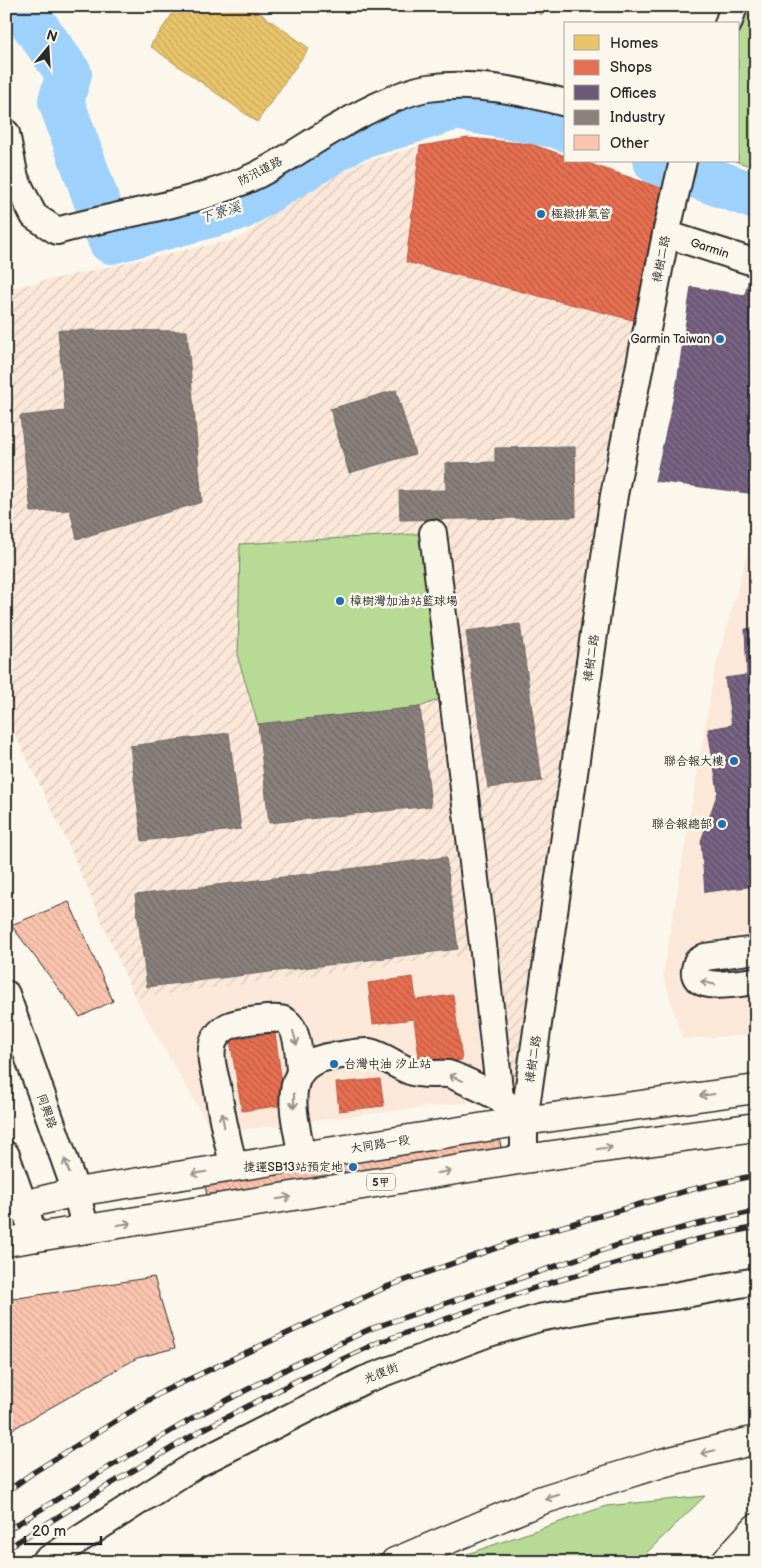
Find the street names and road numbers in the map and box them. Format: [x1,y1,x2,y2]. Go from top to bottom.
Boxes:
street label: 防汛道路 [235,154,285,189]
street label: 樟樹二路 [650,234,673,284]
street label: Garmin [688,235,731,262]
street label: 樟樹二路 [581,633,602,683]
street label: 樟樹二路 [523,1034,544,1084]
street label: 同興路 [34,1092,59,1131]
street label: 大同路一段 [349,1132,411,1157]
road number: 5甲 [367,1174,395,1190]
street label: 光復街 [362,1360,401,1387]

